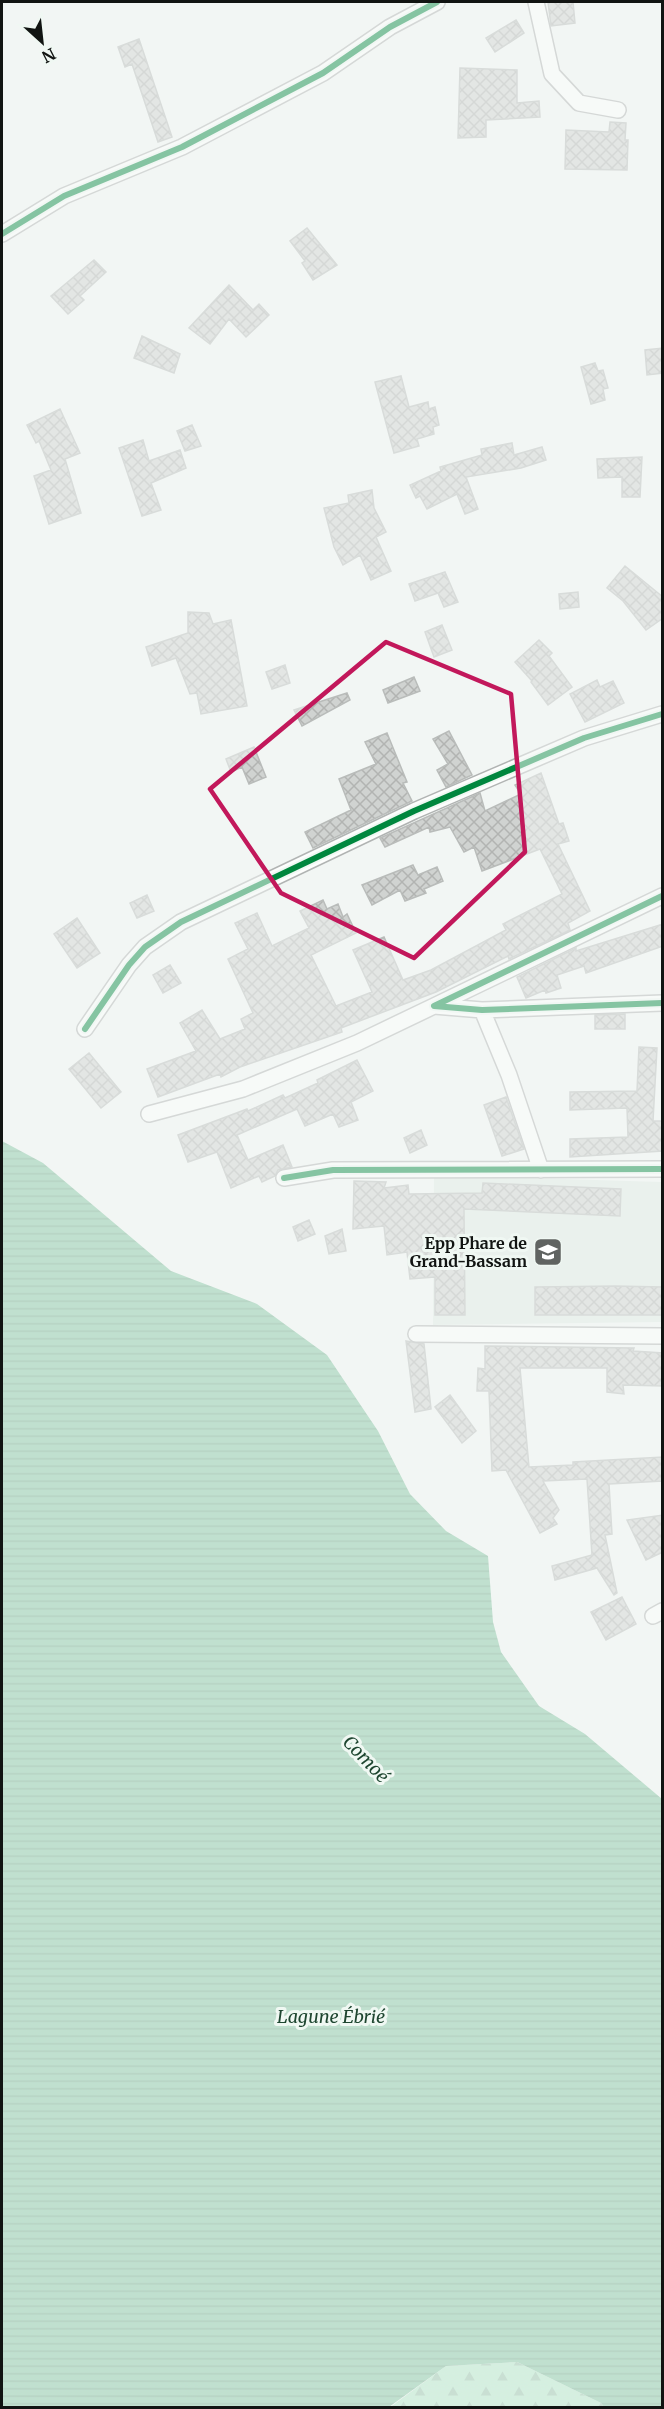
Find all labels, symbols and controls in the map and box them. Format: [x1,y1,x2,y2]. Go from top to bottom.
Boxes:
north arrow [12,12,72,72]
text: N [38,44,59,67]
place label: Epp Phare de Grand-Bassam [410,1233,527,1271]
school or university icon: Epp Phare de Grand-Bassam [532,1236,564,1268]
water label: Comoé [338,1730,395,1788]
water label: Lagune Ébrié [277,2005,386,2028]

